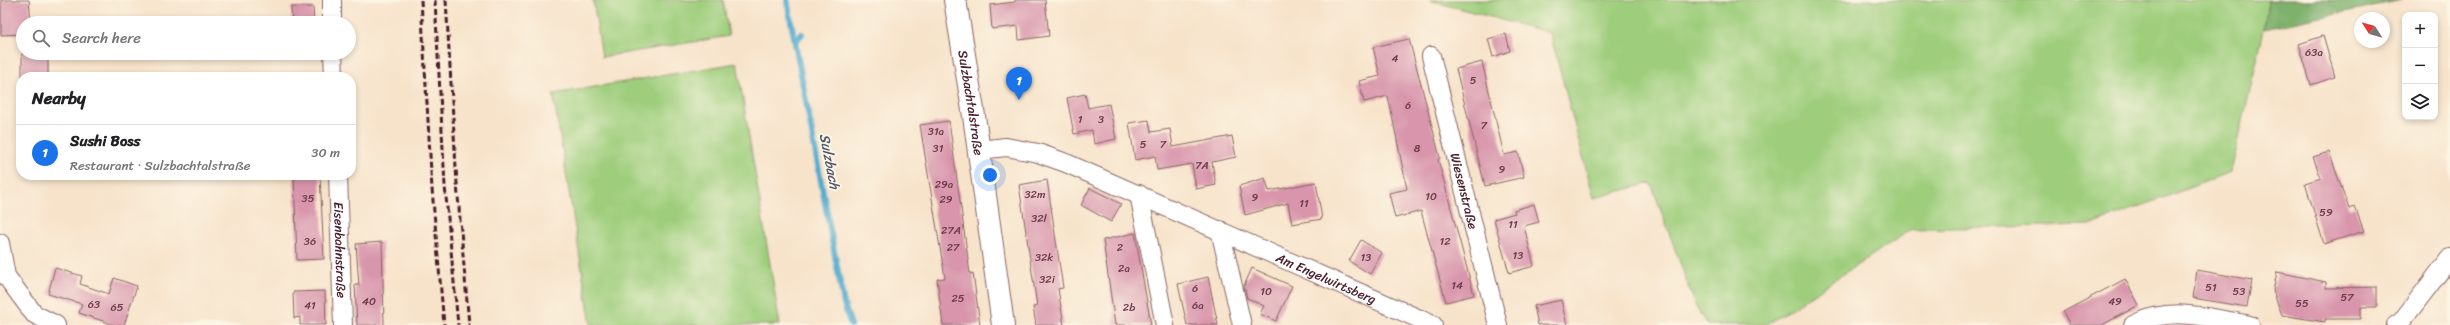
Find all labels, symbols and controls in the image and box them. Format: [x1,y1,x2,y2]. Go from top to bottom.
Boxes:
north arrow [2354,12,2390,48]
map controls [2402,12,2438,120]
button: + [2402,12,2438,48]
search box [16,16,356,60]
text: Search here [62,25,141,51]
icon: search [30,27,52,49]
house number: 63a [2305,43,2323,62]
street label: Sulzbachtalstraße [951,48,990,157]
button: − [2402,48,2438,84]
house number: 4 [1392,49,1399,68]
pin: 1 [1006,67,1032,100]
house number: 5 [1470,71,1477,90]
text: Nearby [32,83,86,113]
button: layers [2402,84,2438,120]
house number: 6 [1405,96,1411,115]
house number: 1 [1078,110,1083,129]
house number: 3 [1098,110,1104,129]
house number: 7 [1481,116,1488,135]
house number: 31a [928,122,945,141]
text: Sushi Boss [70,128,140,154]
water label: Sulzbach [812,131,847,192]
house number: 5 [1140,135,1147,154]
house number: 7 [1160,135,1167,154]
house number: 31 [933,139,944,158]
house number: 8 [1414,139,1421,158]
text: 1 [42,141,48,164]
text: 30 m [311,141,340,164]
street label: Wiesenstraße [1444,150,1485,232]
text: Restaurant · Sulzbachtalstraße [70,154,251,177]
house number: 7A [1195,156,1209,175]
house number: 9 [1499,160,1506,179]
your location [980,165,1000,185]
house number: 29a [935,175,954,194]
house number: 32m [1025,185,1046,204]
house number: 10 [1425,187,1437,206]
house number: 9 [1252,188,1259,207]
house number: 35 [302,189,315,208]
house number: 29 [939,190,953,209]
house number: 11 [1299,194,1309,213]
street label: Eisenbahnstraße [327,201,353,299]
house number: 59 [2319,203,2333,222]
house number: 32l [1031,209,1048,228]
house number: 11 [1508,215,1518,234]
house number: 27A [941,221,961,240]
house number: 36 [304,232,316,251]
house number: 12 [1439,232,1451,251]
house number: 27 [947,238,960,257]
house number: 2 [1117,238,1124,257]
street label: Am Engelwirtsberg [1271,246,1380,311]
house number: 13 [1513,246,1523,265]
house number: 32k [1035,248,1053,267]
house number: 13 [1361,248,1371,267]
house number: 2a [1118,259,1130,278]
house number: 32i [1039,270,1056,289]
house number: 14 [1451,276,1463,295]
house number: 51 [2205,278,2217,297]
house number: 6 [1192,279,1198,298]
house number: 10 [1260,282,1272,301]
house number: 53 [2233,282,2245,301]
house number: 57 [2340,288,2354,307]
house number: 25 [951,289,965,308]
house number: 40 [362,292,376,311]
house number: 49 [2108,292,2122,311]
house number: 55 [2295,294,2309,313]
house number: 63 [88,295,100,314]
house number: 41 [304,296,316,315]
house number: 6a [1192,296,1204,315]
house number: 65 [111,298,124,317]
house number: 2b [1123,298,1135,317]

